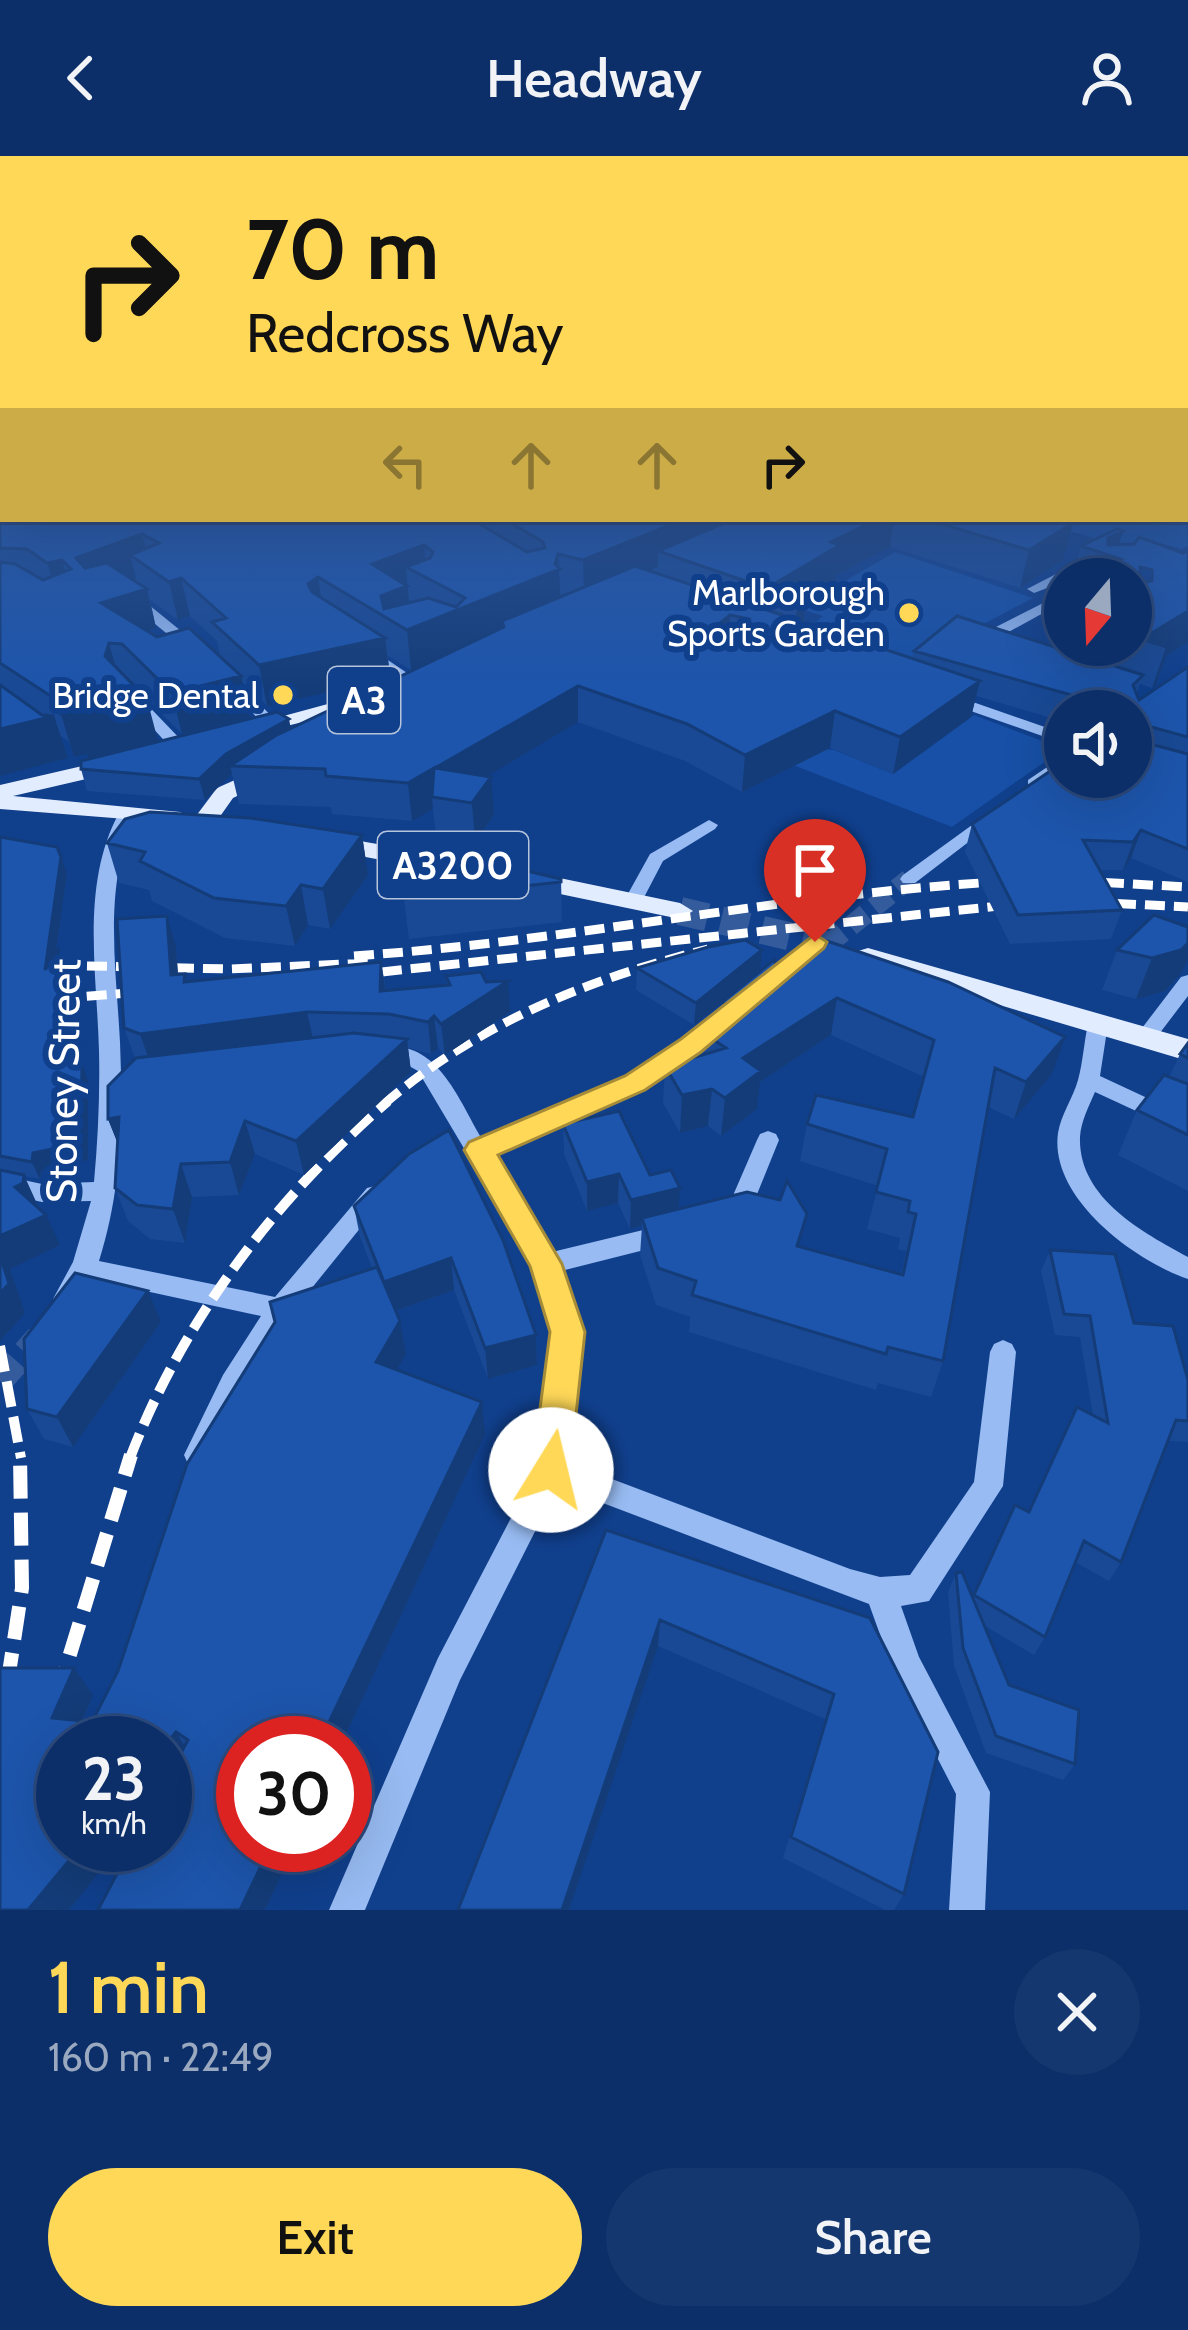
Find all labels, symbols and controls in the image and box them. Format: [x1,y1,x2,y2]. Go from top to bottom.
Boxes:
icon: back [48,45,114,111]
text: Headway [486,45,702,111]
icon: person [1074,45,1140,111]
text: 70 m [246,198,439,300]
icon: right [48,204,204,360]
text: Redcross Way [246,300,564,366]
icon: left [372,432,438,498]
icon: ahead [498,432,564,498]
icon: ahead [624,432,690,498]
icon: right [750,432,816,498]
north arrow [1044,558,1152,666]
map controls [1044,558,1152,798]
place label: Marlborough Sports Garden [667,570,885,655]
marker: Marlborough Sports Garden [896,600,922,626]
road number: A3 [328,667,400,733]
place label: Bridge Dental [52,673,259,717]
marker: Bridge Dental [270,682,296,708]
button: sound [1044,690,1152,798]
pin [764,819,866,942]
road number: A3200 [378,832,528,898]
icon: arrive [782,837,848,903]
street label: Stoney Street [35,958,91,1204]
position arrow [488,1407,614,1533]
speed limit sign: 30 [216,1716,372,1872]
text: 23 [82,1742,146,1815]
text: km/h [81,1805,147,1842]
text: 1 min [48,1944,209,2031]
button: close [1014,1949,1140,2075]
text: 160 m · 22:49 [48,2033,274,2081]
button: Exit [48,2168,582,2306]
button: Share [606,2168,1140,2306]

